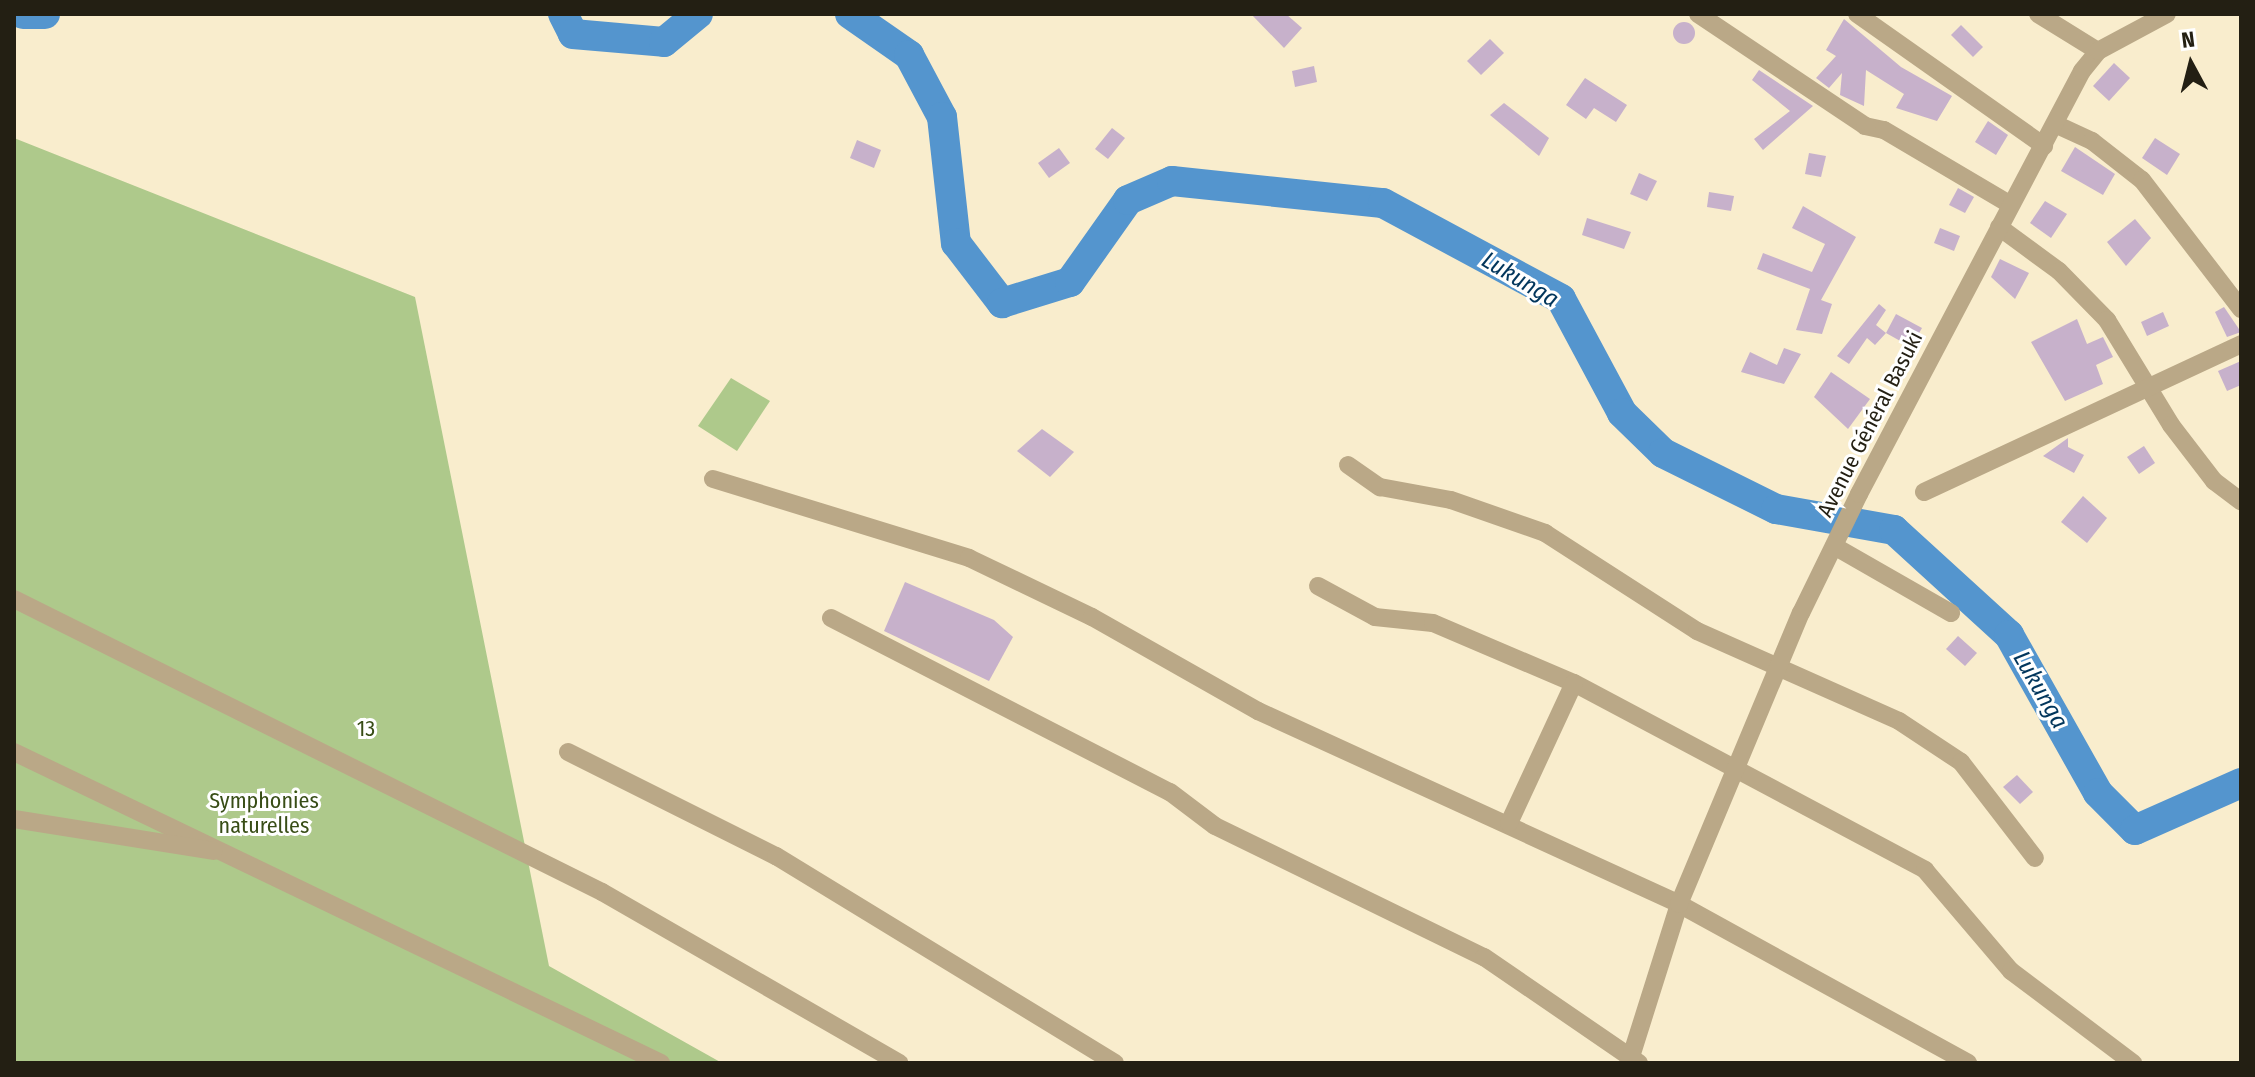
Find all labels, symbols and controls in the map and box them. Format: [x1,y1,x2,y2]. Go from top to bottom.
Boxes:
north arrow [2151,24,2231,104]
text: N [2180,25,2196,54]
water label: Lukunga [1476,246,1564,314]
street label: Avenue Général Basuki [1812,327,1928,521]
water label: Lukunga [2006,646,2074,734]
park label: 13 [357,716,375,742]
park label: Symphonies naturelles [209,787,319,838]

